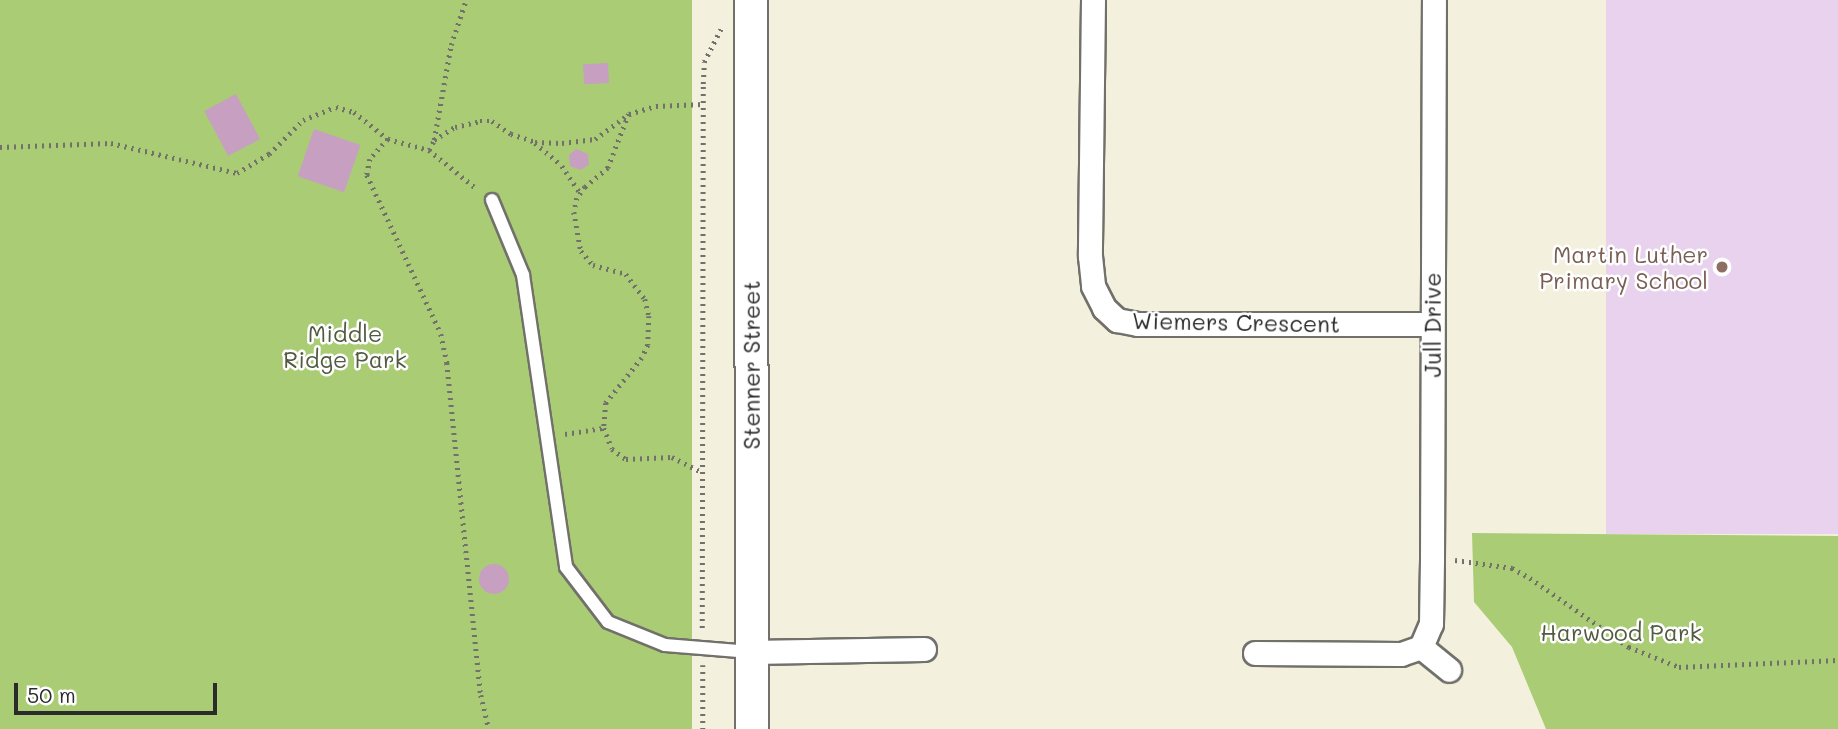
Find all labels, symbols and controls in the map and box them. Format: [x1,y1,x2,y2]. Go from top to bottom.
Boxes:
place label: Martin Luther Primary School [1539,240,1708,294]
marker: Martin Luther Primary School [1714,259,1730,275]
street label: Jull Drive [1418,273,1446,377]
street label: Stenner Street [737,280,765,450]
street label: Wiemers Crescent [1132,306,1340,338]
park label: Middle Ridge Park [283,319,407,373]
park label: Harwood Park [1540,618,1702,646]
scale bar [18,670,220,714]
text: 50 m [27,681,76,708]

